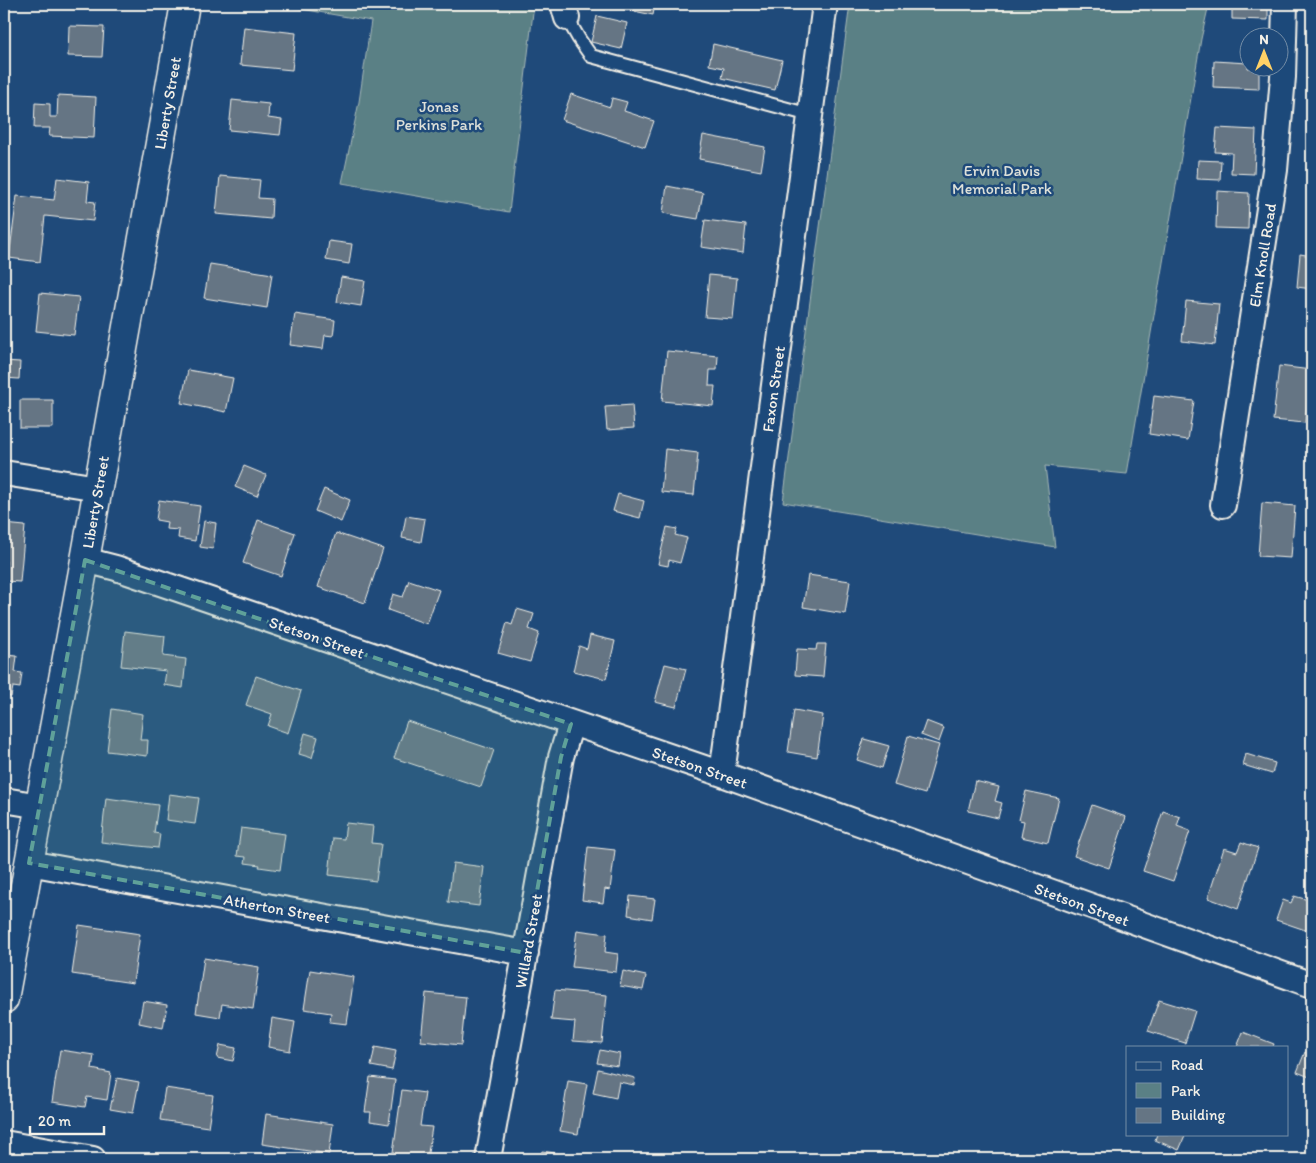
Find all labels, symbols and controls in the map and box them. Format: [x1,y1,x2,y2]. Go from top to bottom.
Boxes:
north arrow [1238,28,1288,78]
text: N [1259,31,1269,48]
street label: Liberty Street [150,55,185,151]
park label: Jonas Perkins Park [396,97,483,134]
park label: Ervin Davis Memorial Park [952,161,1052,198]
street label: Elm Knoll Road [1245,201,1280,308]
street label: Faxon Street [758,345,789,433]
street label: Liberty Street [78,454,113,550]
street label: Stetson Street [267,612,367,663]
street label: Stetson Street [650,742,750,793]
street label: Stetson Street [1032,879,1132,930]
street label: Atherton Street [222,890,331,927]
street label: Willard Street [511,892,546,990]
legend [1126,1046,1288,1136]
text: Road [1171,1056,1204,1074]
text: Park [1171,1082,1201,1100]
scale bar [30,1103,104,1135]
text: Building [1171,1106,1225,1124]
text: 20 m [38,1112,72,1130]

